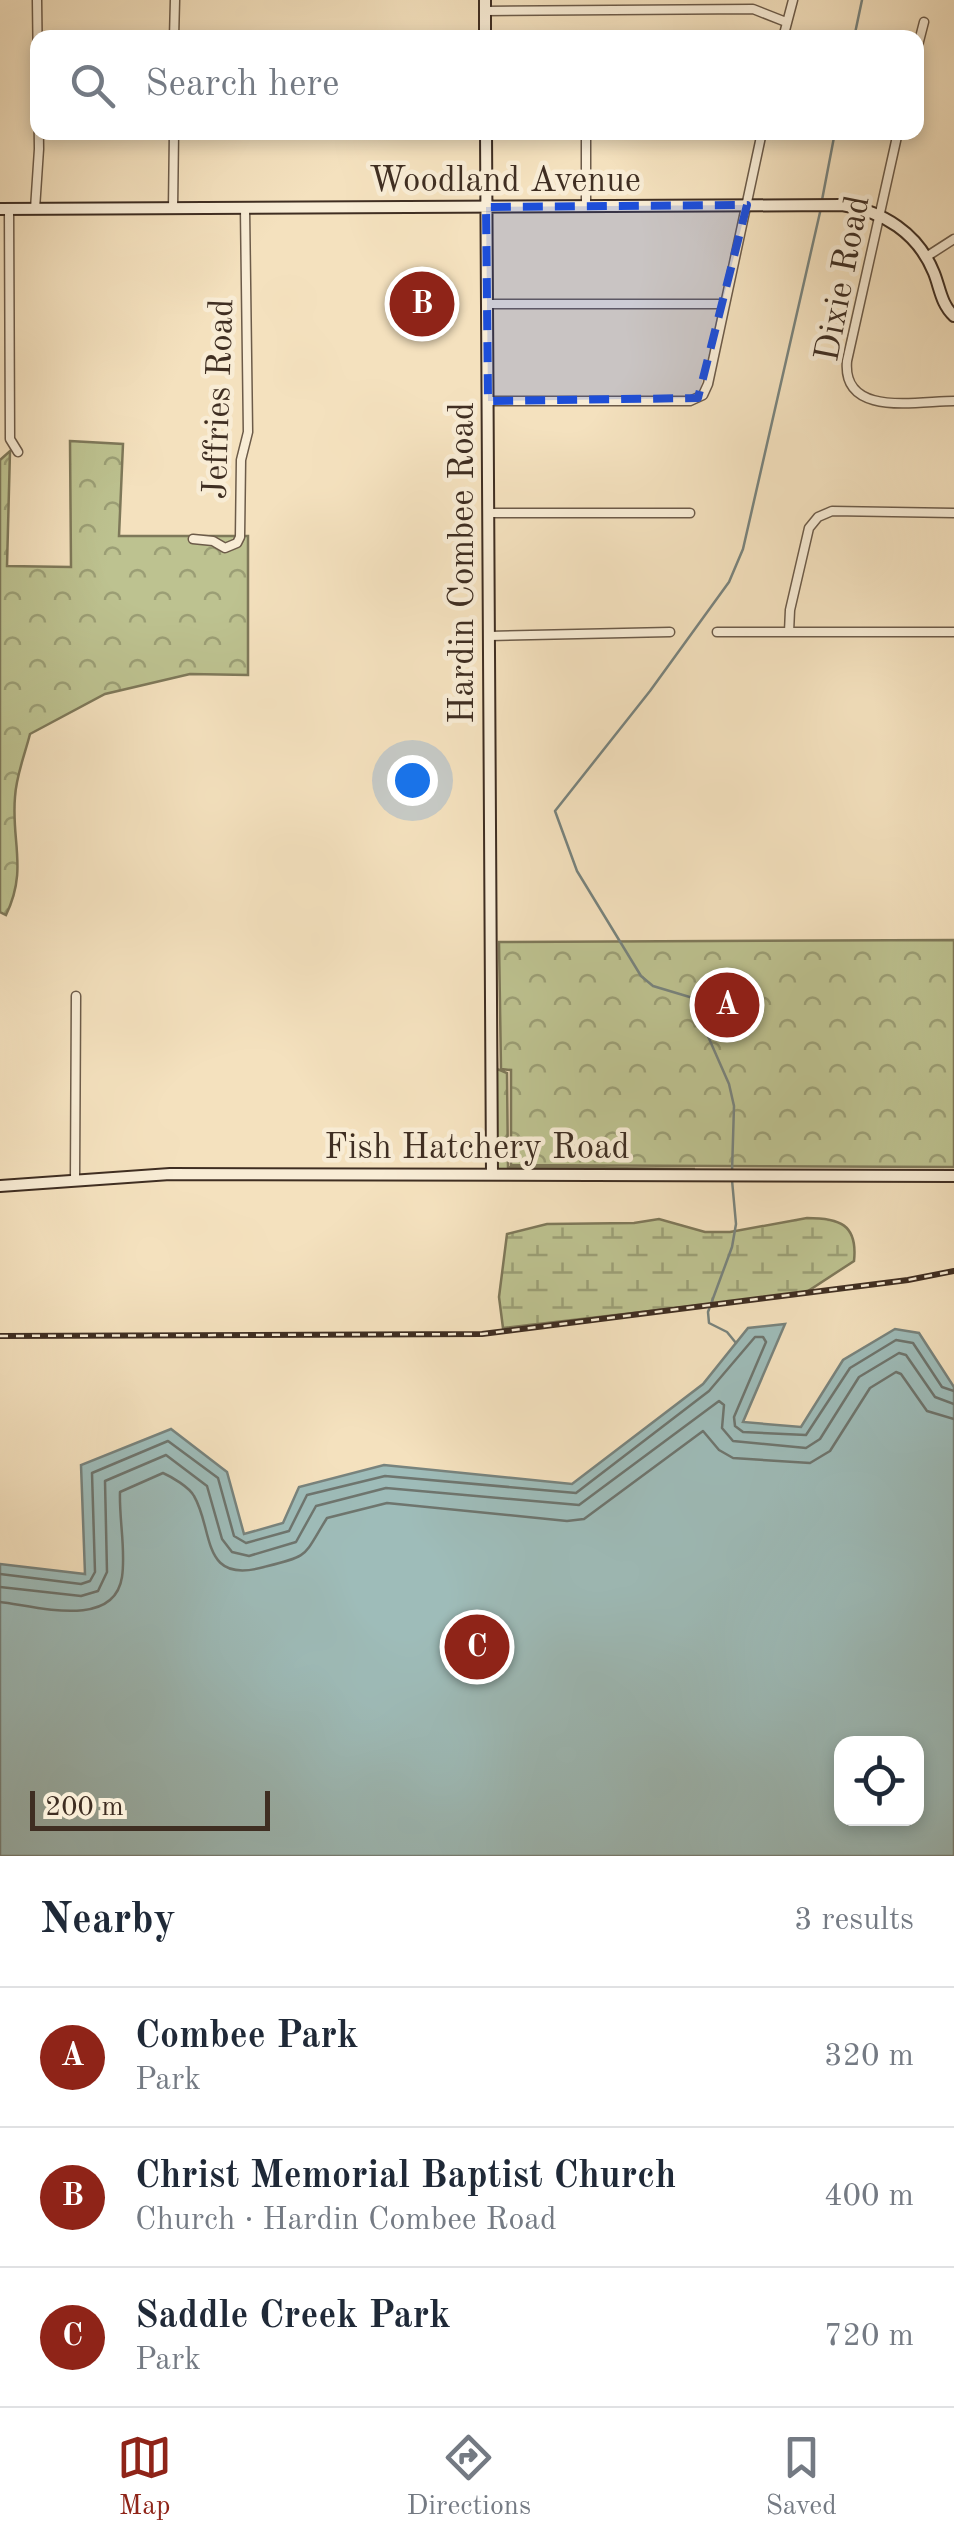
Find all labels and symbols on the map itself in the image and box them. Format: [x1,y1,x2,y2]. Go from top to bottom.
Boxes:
street label: Woodland Avenue [369,164,641,199]
street label: Dixie Road [810,193,877,364]
pin: B [390,266,454,342]
street label: Jeffries Road [199,298,240,500]
street label: Hardin Combee Road [446,402,481,724]
your location [387,755,438,806]
pin: A [694,968,760,1042]
street label: Fish Hatchery Road [324,1131,630,1166]
pin: C [444,1610,510,1684]
scale bar [30,1786,270,1830]

